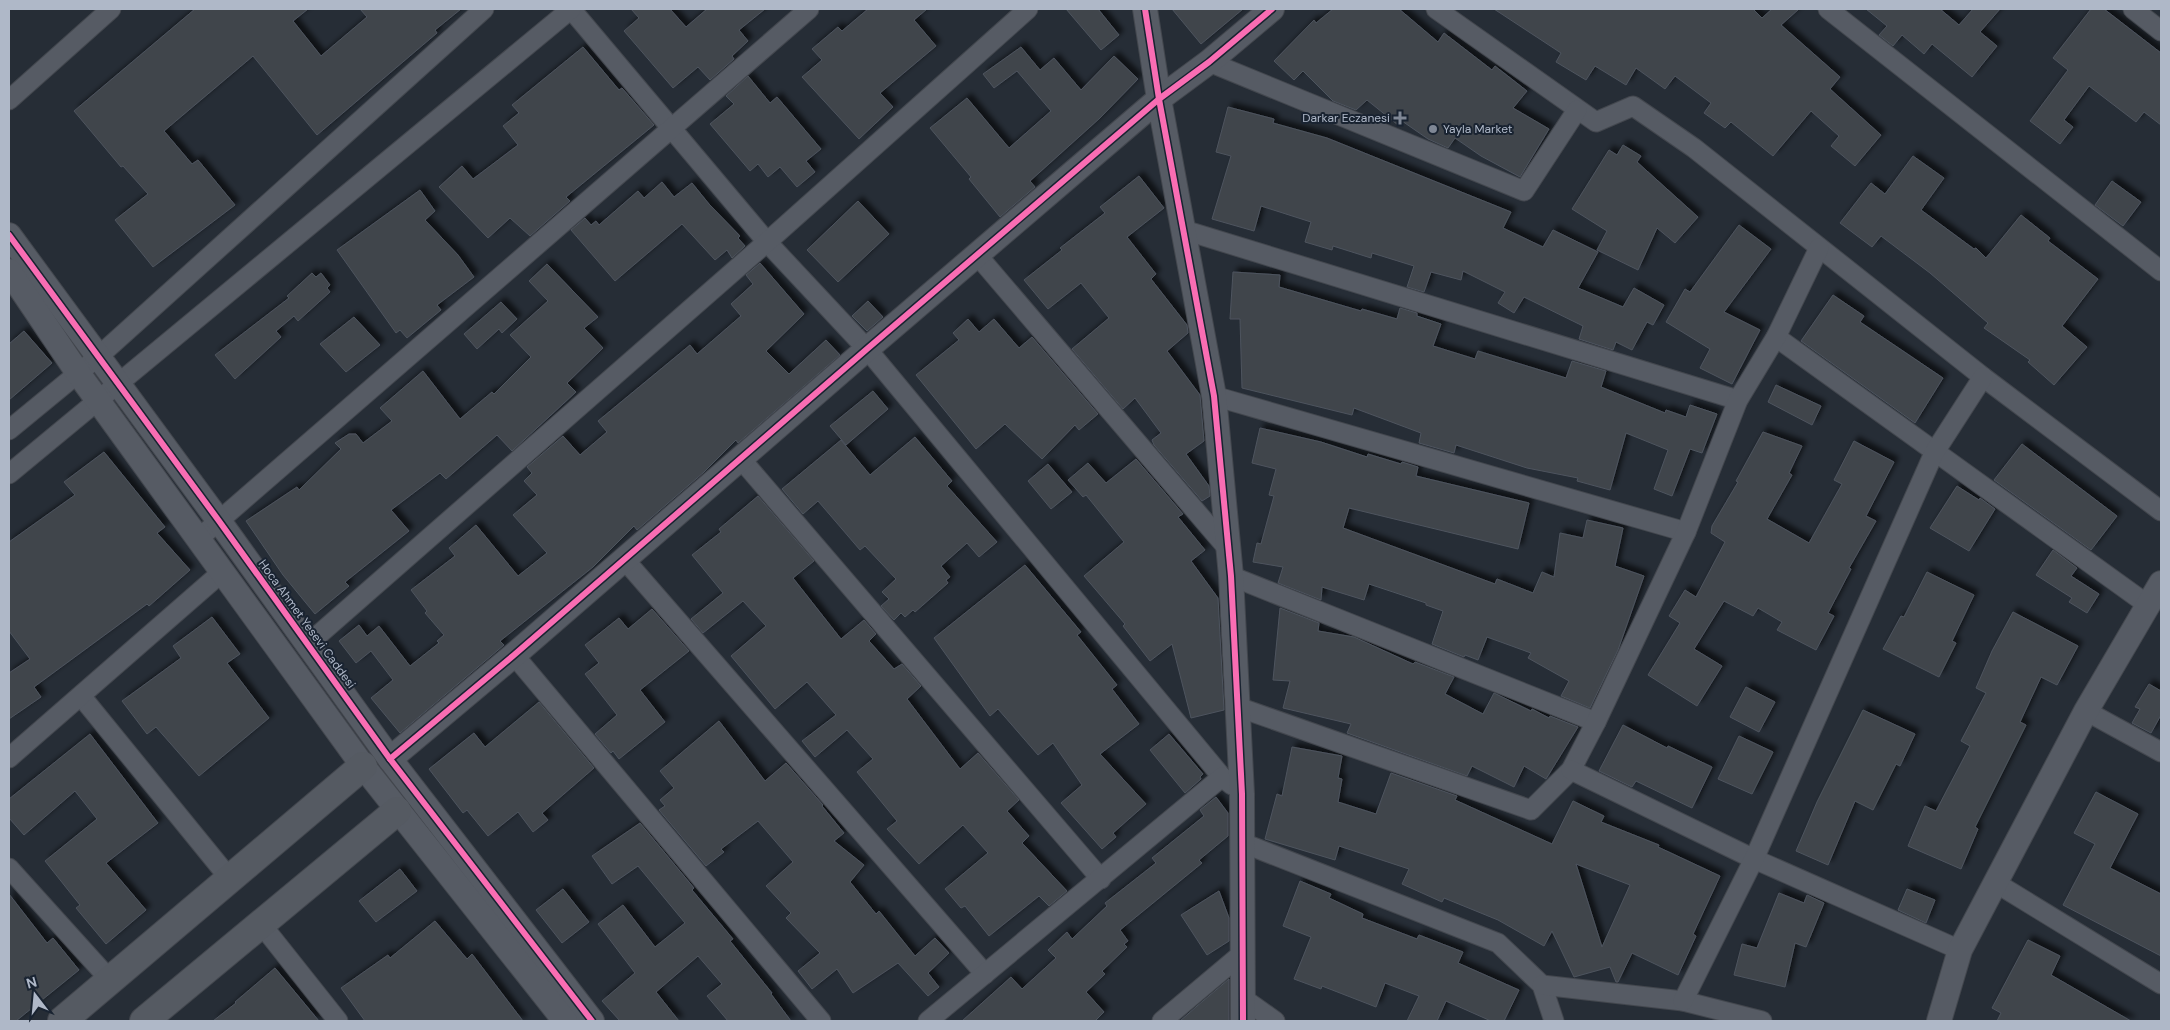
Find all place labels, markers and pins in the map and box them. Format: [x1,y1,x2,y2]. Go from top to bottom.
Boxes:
place label: Darkar Eczanesi [1302,110,1390,126]
marker: Darkar Eczanesi [1394,112,1406,124]
place label: Yayla Market [1443,121,1513,137]
marker: Yayla Market [1427,123,1439,135]

